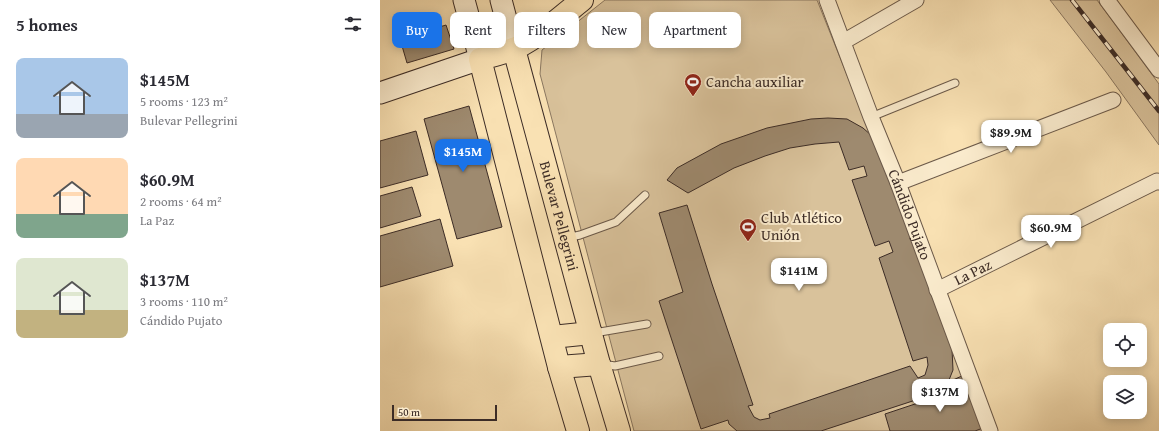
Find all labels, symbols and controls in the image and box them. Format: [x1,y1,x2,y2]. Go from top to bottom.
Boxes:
text: 5 homes [16,12,78,37]
chip: Buy [392,12,442,48]
chip: Rent [450,12,506,48]
chip: Filters [514,12,579,48]
chip: New [587,12,641,48]
chip: Apartment [649,12,741,48]
icon: filters [342,13,364,35]
text: $145M [140,67,190,92]
place label: Cancha auxiliar [706,71,804,92]
sports icon: Cancha auxiliar [683,72,703,97]
icon: home [48,74,96,122]
text: 5 rooms · 123 m² [140,92,228,111]
text: Bulevar Pellegrini [140,111,238,130]
pin: $89.9M [978,120,1044,154]
text: $89.9M [990,123,1032,142]
pin: $145M [435,139,491,173]
text: $145M [444,142,482,161]
street label: Bulevar Pellegrini [535,159,584,273]
street label: Cándido Pujato [883,166,937,263]
text: $60.9M [140,167,195,192]
icon: home [48,174,96,222]
text: 2 rooms · 64 m² [140,192,222,211]
place label: Club Atlético Unión [761,207,842,245]
text: La Paz [140,211,174,230]
pin: $60.9M [1018,215,1084,249]
sports icon: Club Atlético Unión [738,217,758,242]
text: $60.9M [1030,218,1072,237]
street label: La Paz [950,253,995,290]
pin: $141M [771,258,827,292]
text: $141M [780,261,818,280]
text: $137M [140,267,190,292]
icon: home [48,274,96,322]
text: 3 rooms · 110 m² [140,292,228,311]
text: Cándido Pujato [140,311,222,330]
map controls [1103,323,1147,419]
button: locate [1103,323,1147,367]
button: layers [1103,375,1147,419]
pin: $137M [912,379,968,413]
text: $137M [921,382,959,401]
scale bar [392,403,497,422]
text: 50 m [398,404,420,420]

